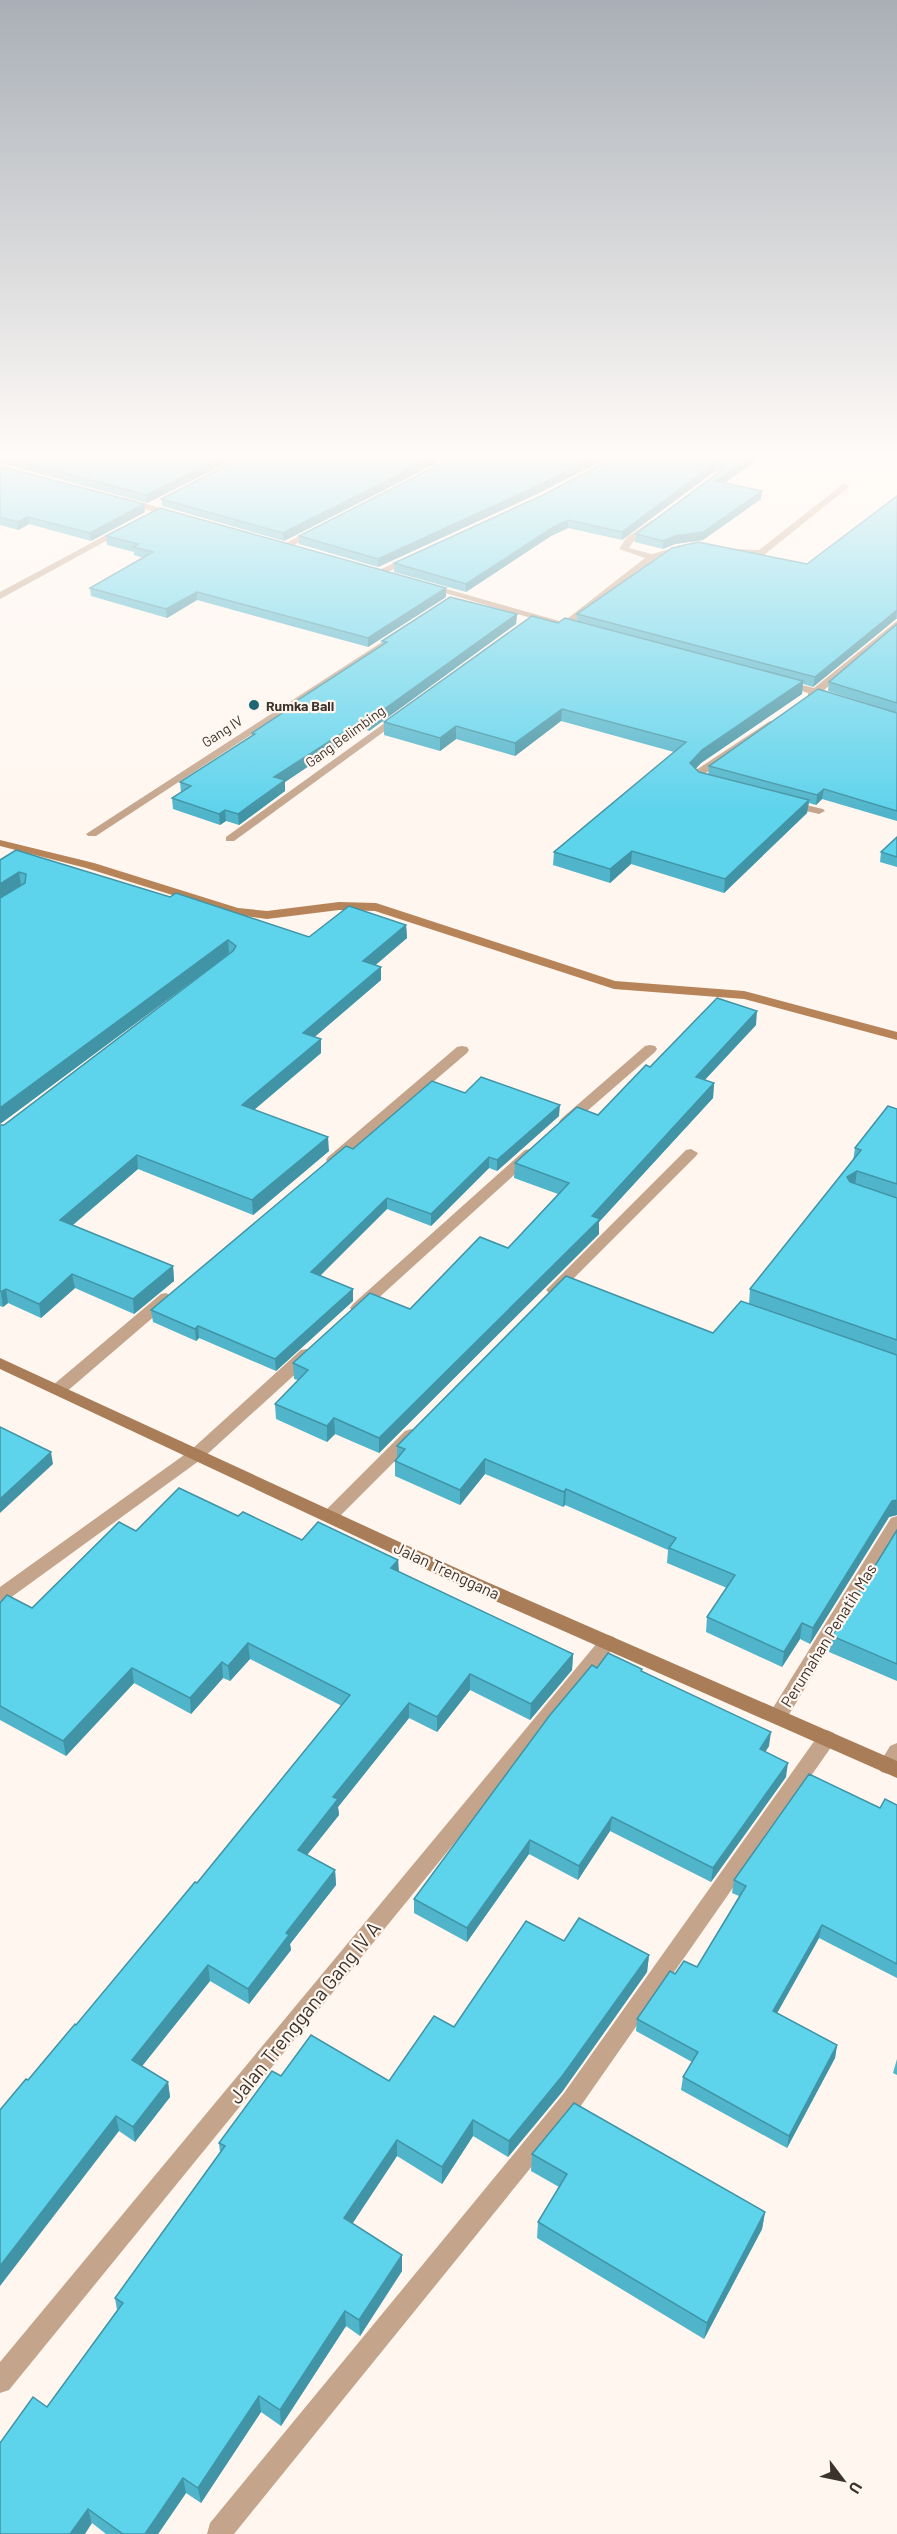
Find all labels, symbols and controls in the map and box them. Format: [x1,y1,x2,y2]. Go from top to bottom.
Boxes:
place label: Rumka Bali [266,697,334,714]
marker: Rumka Bali [247,698,261,712]
street label: Gang Belimbing [302,701,388,771]
street label: Gang IV [198,712,246,750]
street label: Jalan Trenggana [391,1537,503,1603]
street label: Perumahan Penatih Mas [776,1560,880,1710]
street label: Jalan Trenggana Gang IV A [223,1916,385,2108]
north arrow [813,2450,873,2510]
text: U [845,2479,867,2498]

